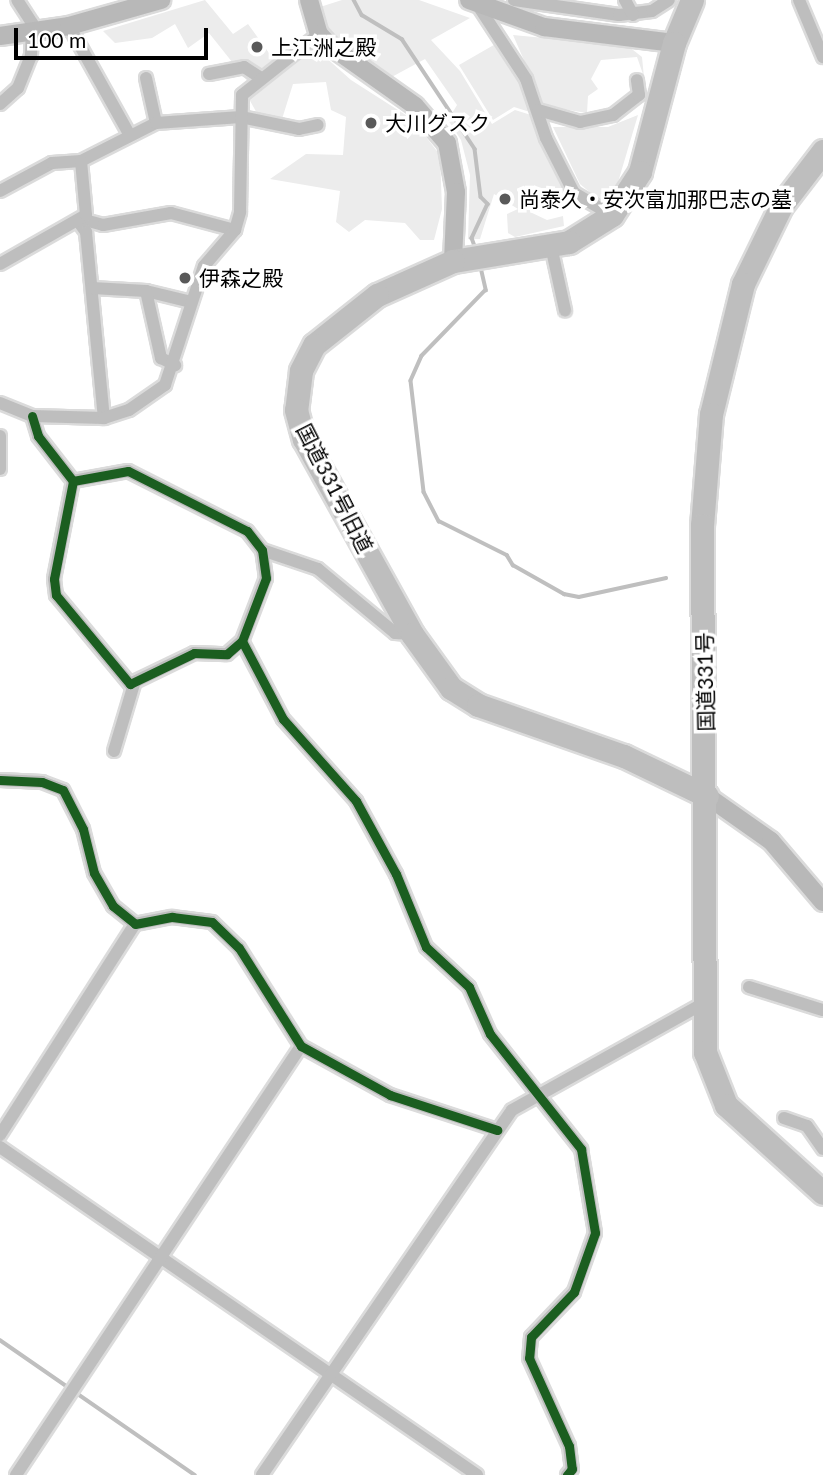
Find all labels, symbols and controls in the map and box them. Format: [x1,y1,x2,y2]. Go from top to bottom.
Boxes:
scale bar [18,14,212,58]
text: 100 m [27,27,86,52]
place label: 上江洲之殿 [271,34,376,60]
marker: 上江洲之殿 [249,39,265,55]
place label: 大川グスク [385,110,490,136]
marker: 大川グスク [363,115,379,131]
place label: 尚泰久・安次富加那巴志の墓 [519,186,792,212]
marker: 尚泰久・安次富加那巴志の墓 [497,191,513,207]
place label: 伊森之殿 [199,265,283,291]
marker: 伊森之殿 [177,270,193,286]
street label: 国道331号旧道 [292,419,378,557]
street label: 国道331号 [692,632,718,732]

